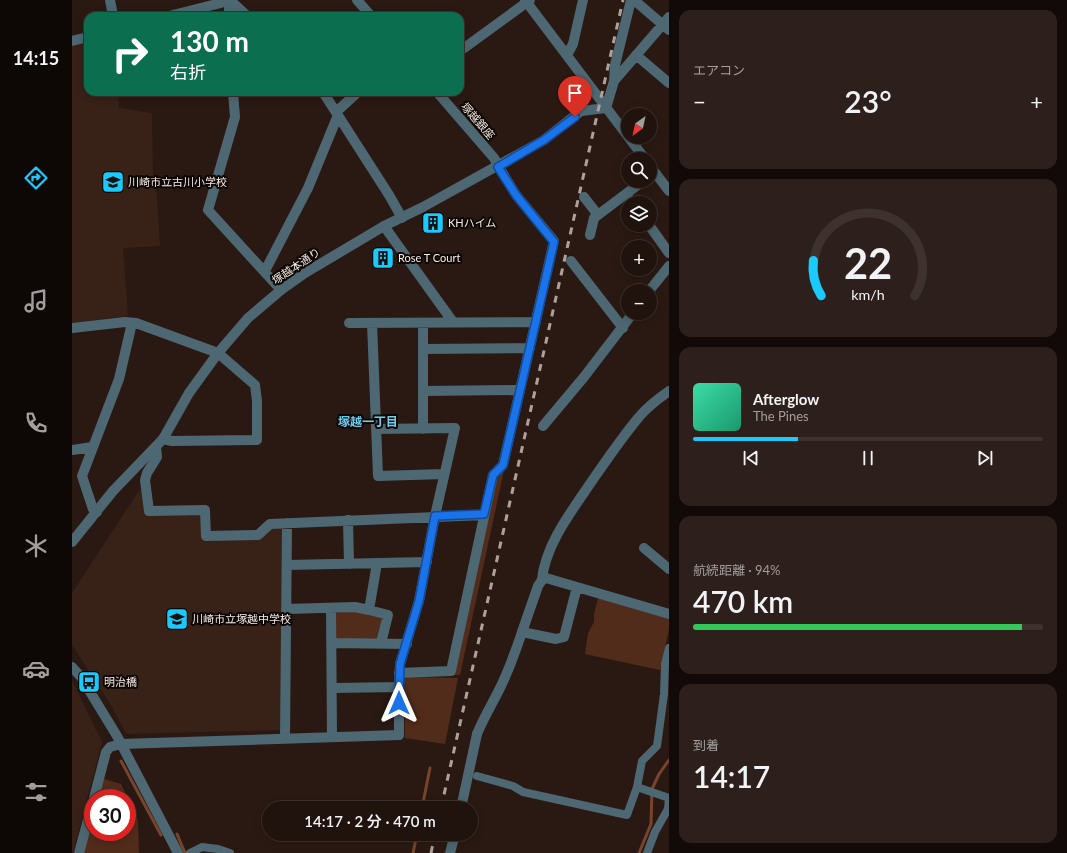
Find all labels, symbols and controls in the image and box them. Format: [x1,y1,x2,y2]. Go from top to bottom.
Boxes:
text: 130 m [170,24,249,58]
icon: right [104,28,156,80]
text: 14:15 [13,47,59,69]
text: 右折 [170,61,206,83]
text: エアコン [693,62,745,78]
pin [558,76,592,117]
icon: arrive [564,82,586,104]
text: 23° [844,83,892,119]
text: − [693,88,706,115]
text: + [1030,88,1043,115]
street label: 塚越銀座 [459,100,498,142]
north arrow [621,108,657,144]
map controls [621,108,657,320]
button: search [621,152,657,188]
icon: directions [22,164,50,192]
school or university icon: 川崎市立古川小学校 [100,169,126,195]
place label: 川崎市立古川小学校 [128,175,227,188]
button: layers [621,196,657,232]
building icon: KHハイム [420,210,446,236]
place label: KHハイム [448,216,496,229]
text: 22 [844,238,892,288]
button: + [621,240,657,276]
street label: 塚越本通り [269,245,322,286]
building icon: Rose T Court [370,245,396,271]
place label: Rose T Court [398,251,460,264]
button: − [621,284,657,320]
text: km/h [851,285,885,302]
icon: music [22,287,50,315]
text: Afterglow [753,390,819,408]
text: The Pines [753,408,809,424]
icon: phone [22,409,50,437]
district label: 塚越一丁目 [338,414,398,429]
icon: previous [740,447,762,469]
icon: pause [857,447,879,469]
icon: next [974,447,996,469]
icon: climate [22,532,50,560]
text: 航続距離 · 94% [693,562,781,578]
text: 470 km [693,583,793,619]
school or university icon: 川崎市立塚越中学校 [164,606,190,632]
place label: 川崎市立塚越中学校 [192,612,291,625]
icon: car [22,655,50,683]
bus stop icon: 明治橋 [76,669,102,695]
place label: 明治橋 [104,675,137,688]
position arrow [378,682,420,724]
text: 到着 [693,737,719,753]
text: 14:17 [693,758,770,794]
icon: filters [22,778,50,806]
speed limit sign: 30 [84,789,136,841]
text: 14:17 · 2 分 · 470 m [304,812,436,830]

